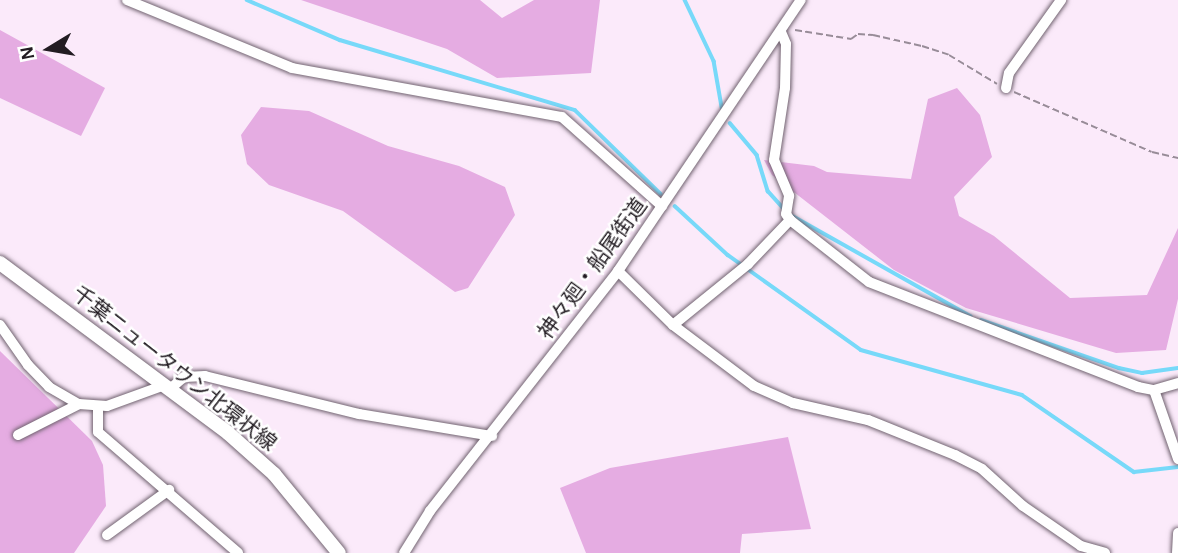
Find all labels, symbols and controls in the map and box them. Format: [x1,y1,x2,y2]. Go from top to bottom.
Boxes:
north arrow [14,14,84,84]
text: N [17,45,38,61]
street label: 神々廻・船尾街道 [533,194,653,344]
street label: 千葉ニュータウン北環状線 [67,281,281,457]

